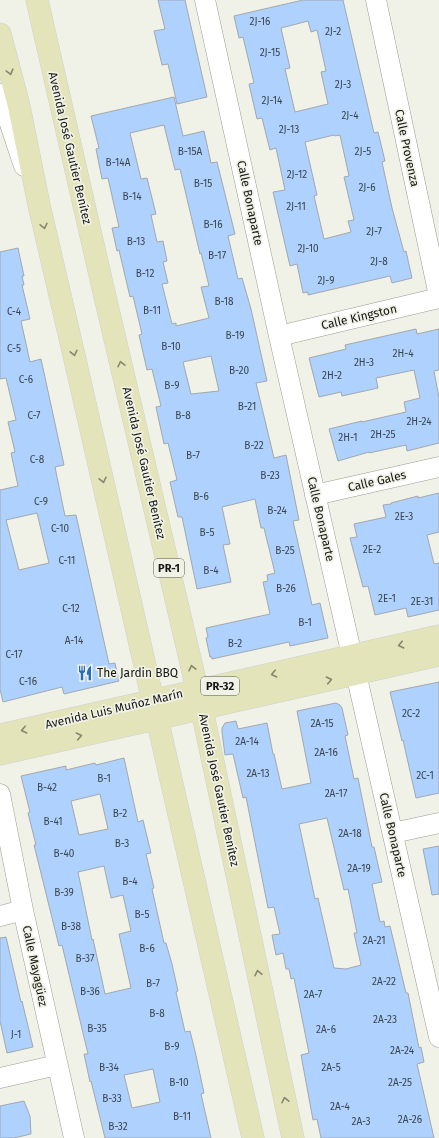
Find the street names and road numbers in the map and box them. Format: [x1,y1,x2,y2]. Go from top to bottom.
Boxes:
street label: Avenida José Gautier Benítez [46,71,94,225]
street label: Calle Provenza [392,108,422,188]
street label: Calle Bonaparte [234,159,266,247]
street label: Calle Kingston [320,302,398,332]
street label: Avenida José Gautier Benítez [120,386,168,540]
street label: Calle Gales [347,467,408,494]
street label: Calle Bonaparte [304,475,338,563]
road number: PR-1 [154,559,184,577]
road number: PR-32 [201,677,239,695]
street label: Avenida Luis Muñoz Marín [44,686,184,732]
street label: Avenida José Gautier Benítez [196,712,242,868]
street label: Calle Bonaparte [376,791,410,879]
street label: Calle Mayagüez [20,924,50,1008]

